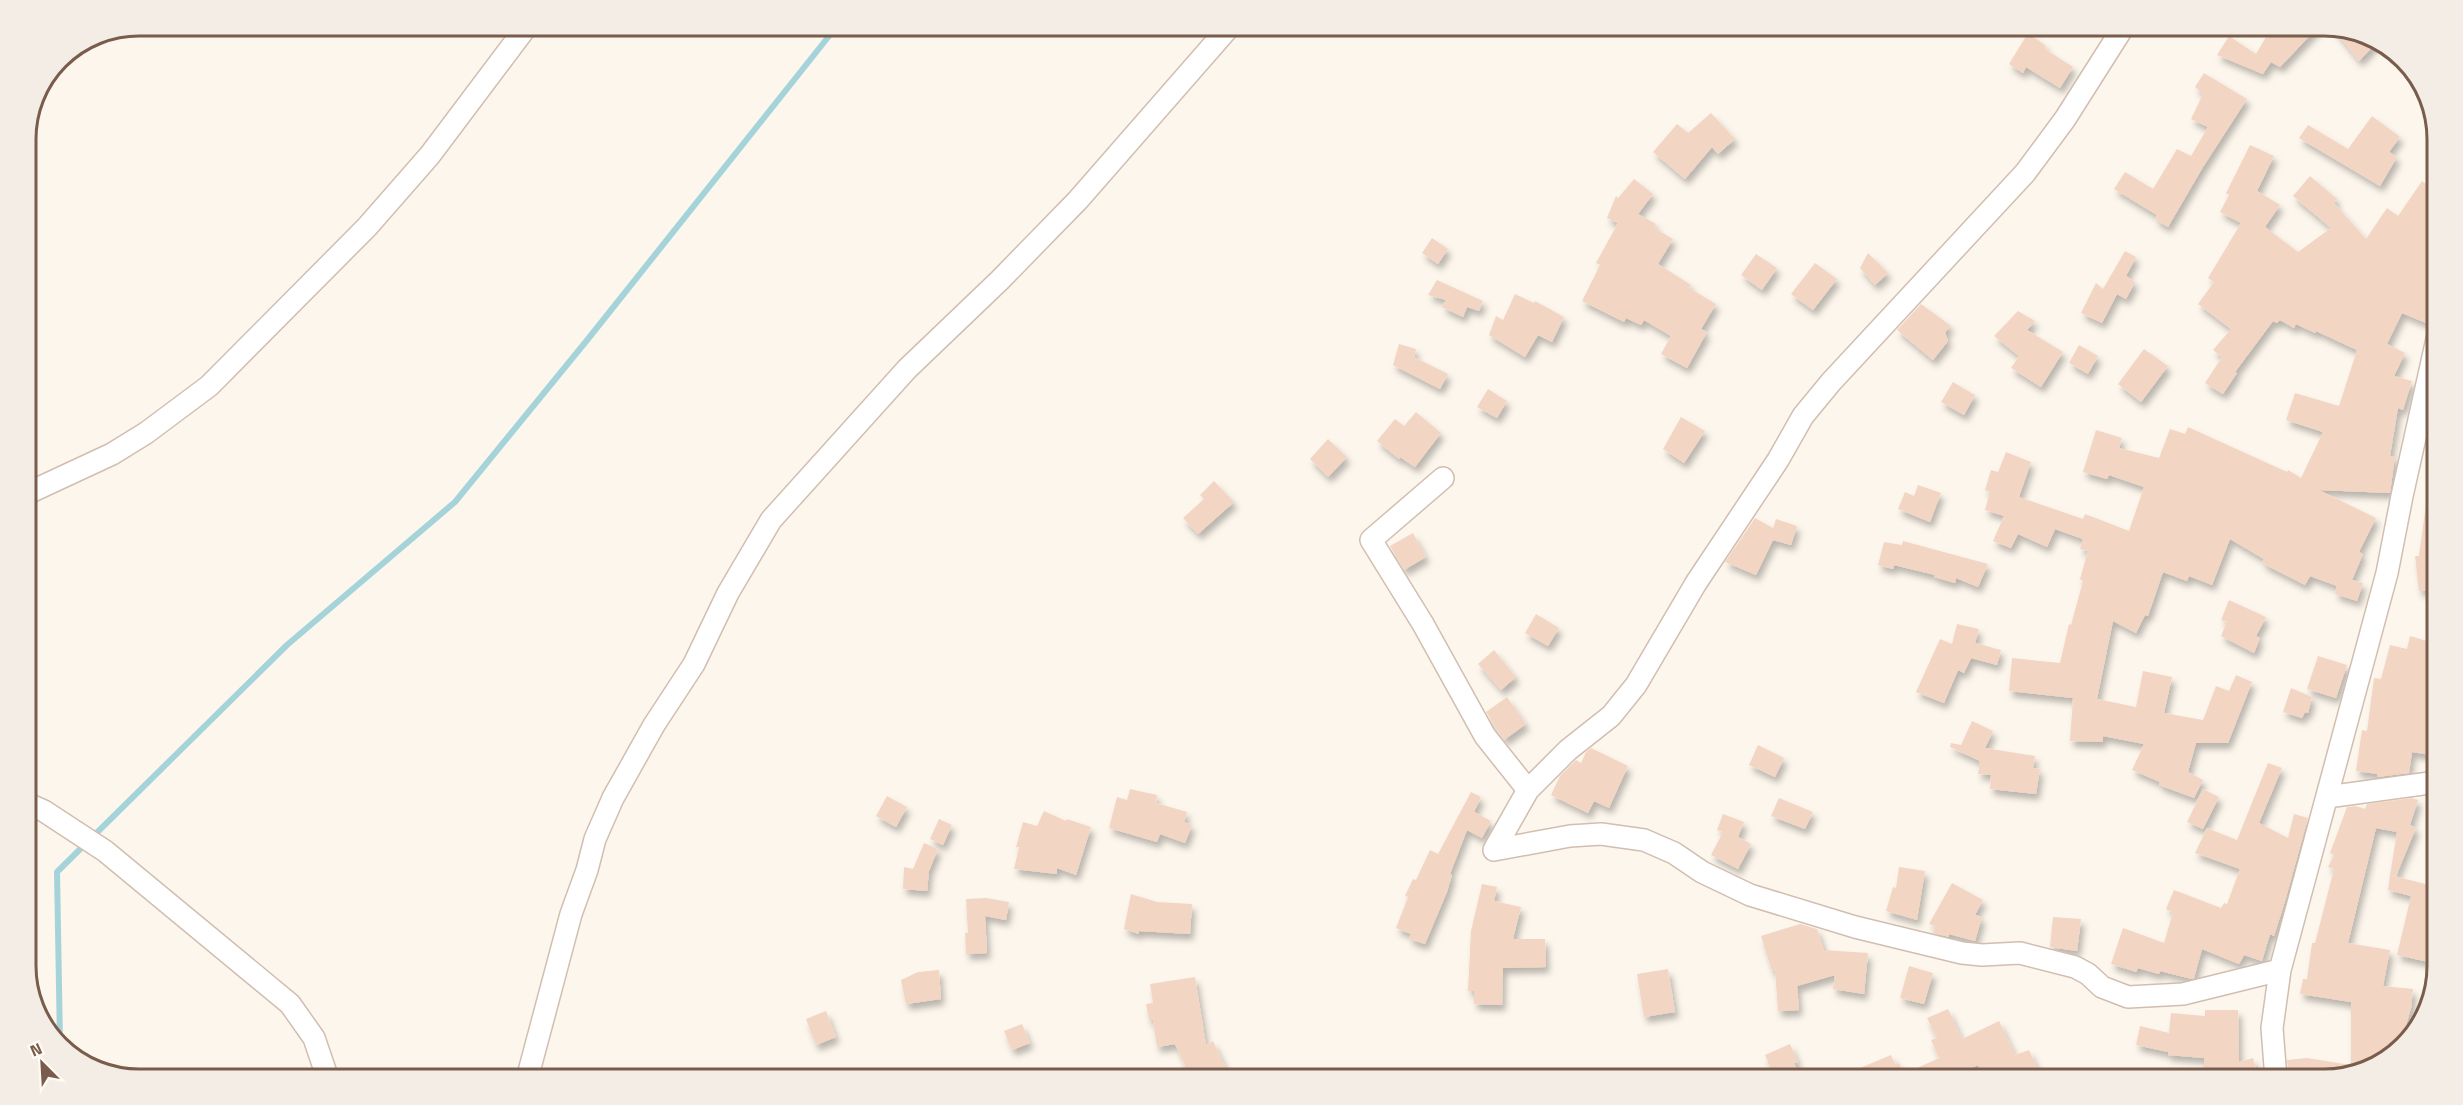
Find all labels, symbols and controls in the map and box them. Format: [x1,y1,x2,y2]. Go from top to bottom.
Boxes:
north arrow [12,1033,72,1093]
text: N [26,1036,46,1063]

